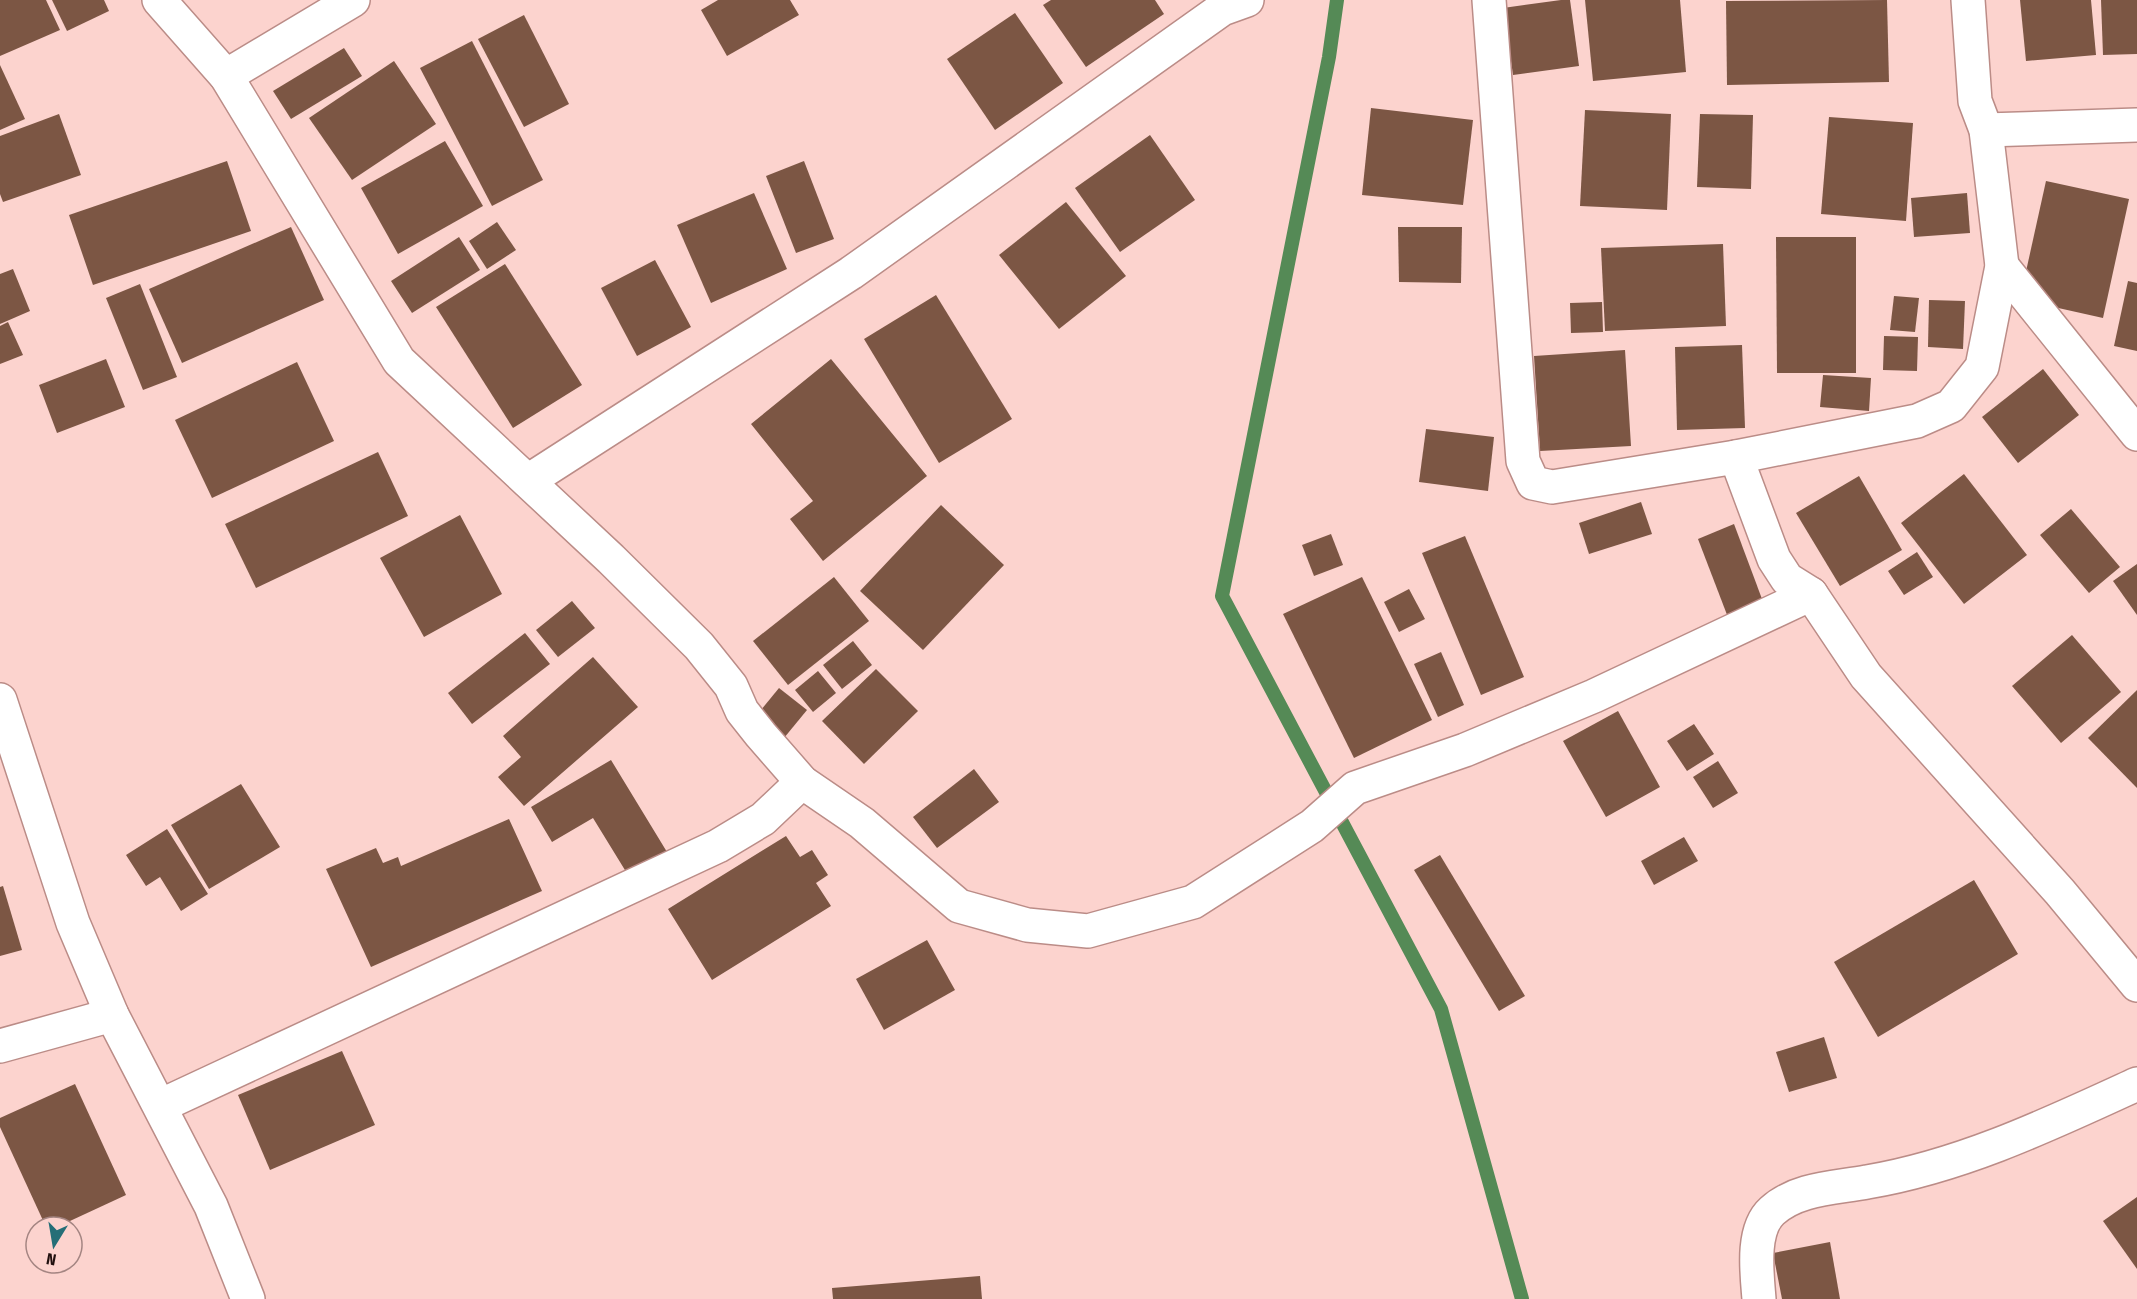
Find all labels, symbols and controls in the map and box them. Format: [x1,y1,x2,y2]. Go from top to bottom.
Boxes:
north arrow [24,1215,84,1275]
text: N [45,1249,58,1269]

